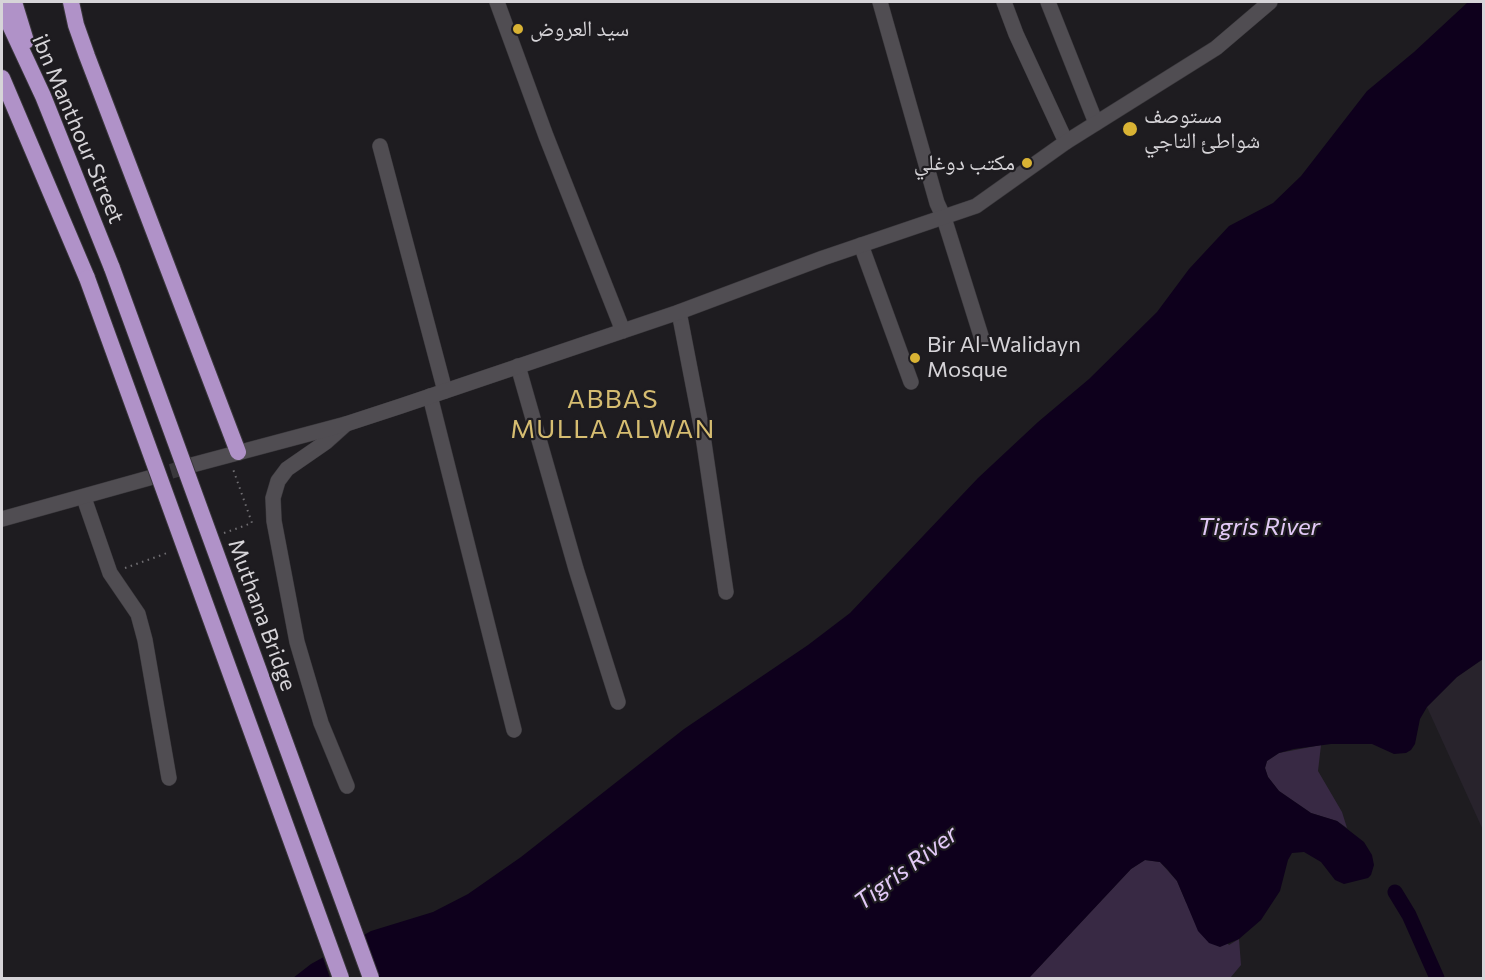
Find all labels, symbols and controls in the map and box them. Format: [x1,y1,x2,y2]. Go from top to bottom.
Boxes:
place label: سيد العروض [530,16,629,42]
marker: سيد العروض [511,22,525,36]
street label: ibn Manthour Street [26,31,130,227]
place label: مستوصف شواطئ التاجي [1144,103,1260,154]
marker: مستوصف شواطئ التاجي [1121,120,1139,138]
place label: مكتب دوغلي [914,150,1015,176]
marker: مكتب دوغلي [1020,156,1034,170]
place label: Bir Al-Walidayn Mosque [927,332,1081,384]
marker: Bir Al-Walidayn Mosque [908,351,922,365]
district label: ABBAS MULLA ALWAN [510,383,716,444]
water label: Tigris River [1198,513,1320,541]
street label: Muthana Bridge [222,536,302,694]
water label: Tigris River [848,820,964,916]

